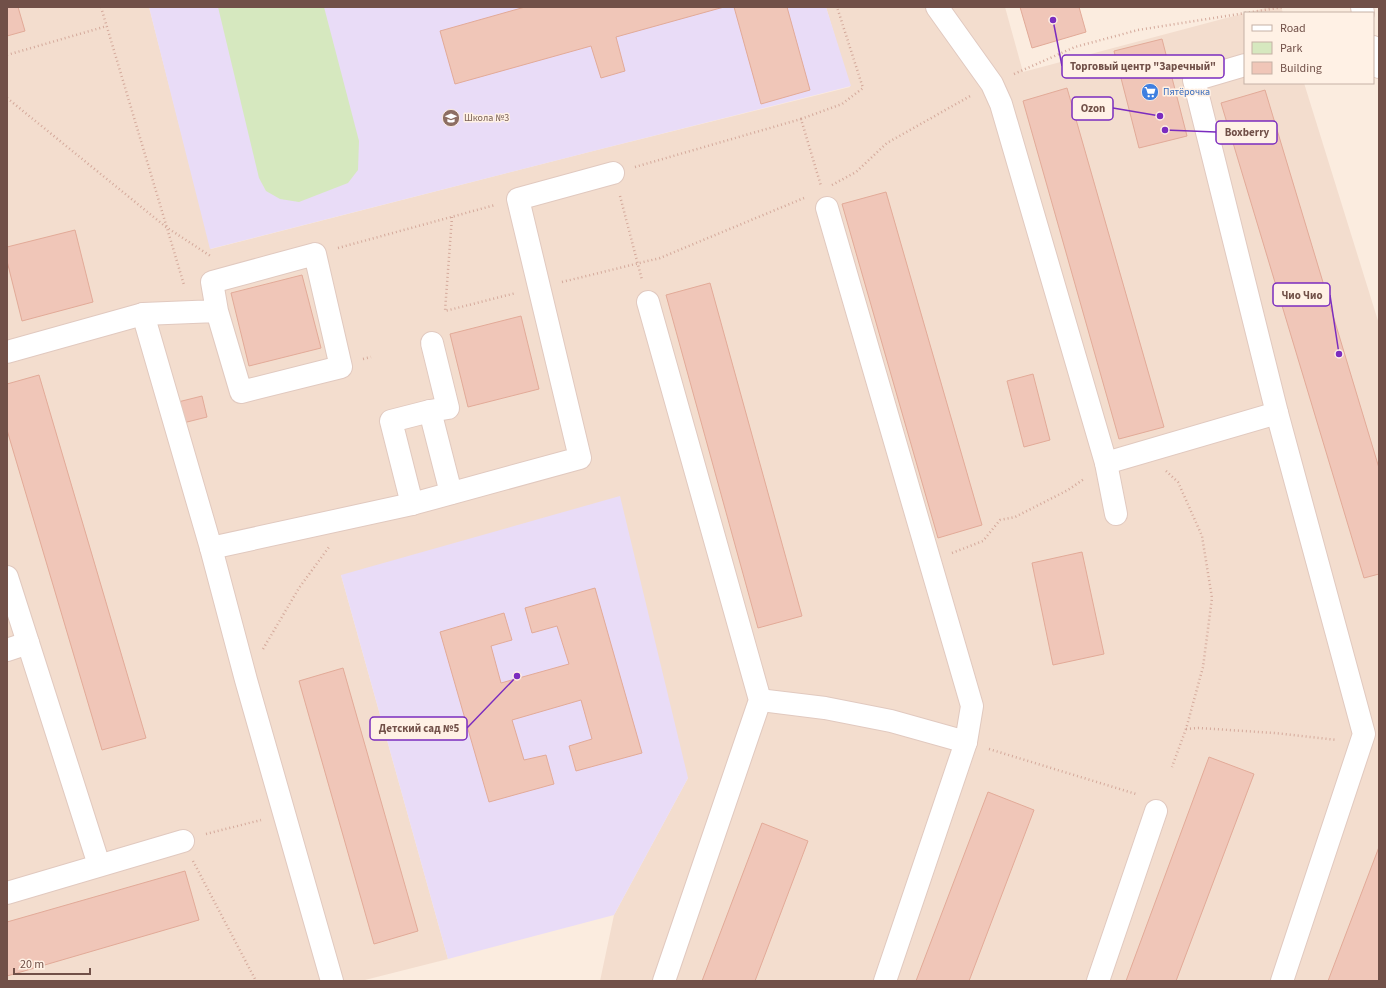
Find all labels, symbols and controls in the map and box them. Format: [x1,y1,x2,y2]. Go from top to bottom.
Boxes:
legend [1244,12,1374,84]
text: Road [1280,20,1306,37]
text: Park [1280,40,1302,57]
callout: Торговый центр "Заречный" [1062,55,1224,78]
text: Торговый центр "Заречный" [1070,59,1216,74]
text: Building [1280,60,1322,77]
supermarket icon: Пятёрочка [1140,82,1160,102]
place label: Пятёрочка [1163,85,1210,99]
callout: Ozon [1072,97,1113,120]
text: Ozon [1081,101,1105,116]
school or university icon: Школа №3 [441,108,461,128]
place label: Школа №3 [464,111,509,125]
callout: Boxberry [1216,121,1277,144]
text: Boxberry [1225,125,1270,140]
callout: Чио Чио [1273,283,1330,306]
text: Чио Чио [1281,288,1323,303]
callout: Детский сад №5 [370,717,467,740]
text: Детский сад №5 [379,721,459,736]
scale bar [14,950,90,976]
text: 20 m [20,956,44,973]

